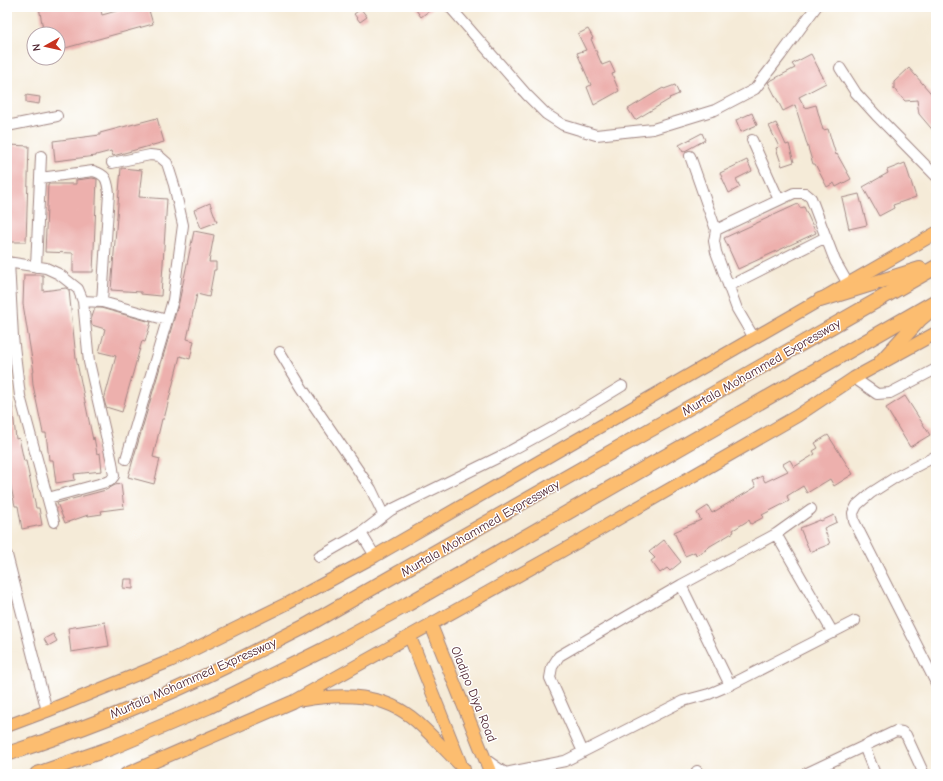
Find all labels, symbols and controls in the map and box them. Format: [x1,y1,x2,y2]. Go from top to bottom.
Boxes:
north arrow [26,26,66,66]
text: N [30,43,44,52]
street label: Murtala Mohammed Expressway [679,315,843,419]
street label: Murtala Mohammed Expressway [398,476,562,580]
street label: Murtala Mohammed Expressway [107,634,279,722]
street label: Oladipo Diya Road [448,644,500,744]

